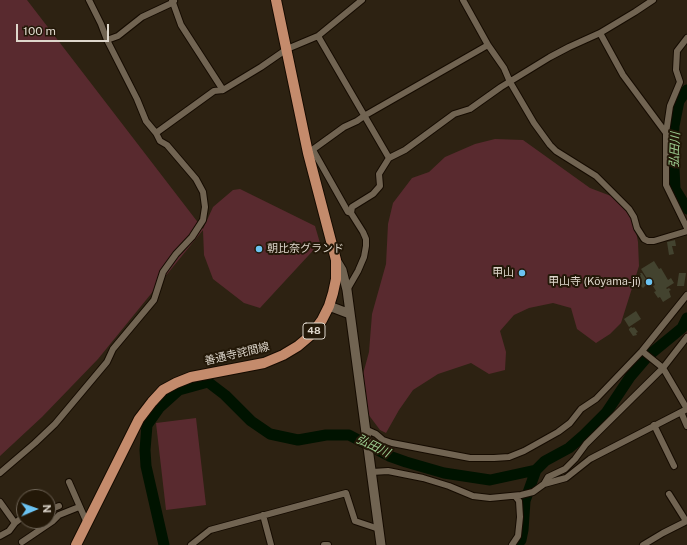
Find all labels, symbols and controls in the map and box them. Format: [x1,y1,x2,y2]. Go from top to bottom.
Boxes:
scale bar [18,16,111,42]
text: 100 m [23,24,56,38]
water label: 弘田川 [667,132,683,168]
place label: 朝比奈グランド [267,242,344,256]
marker: 朝比奈グランド [254,244,264,254]
place label: 甲山 [492,266,514,280]
marker: 甲山 [517,268,527,278]
place label: 甲山寺 (Kōyama-ji) [548,275,641,289]
marker: 甲山寺 (Kōyama-ji) [644,277,654,287]
road number: 48 [303,323,325,339]
street label: 善通寺詫間線 [203,340,271,368]
water label: 弘田川 [354,432,392,460]
north arrow [16,489,56,529]
text: N [41,504,53,513]

